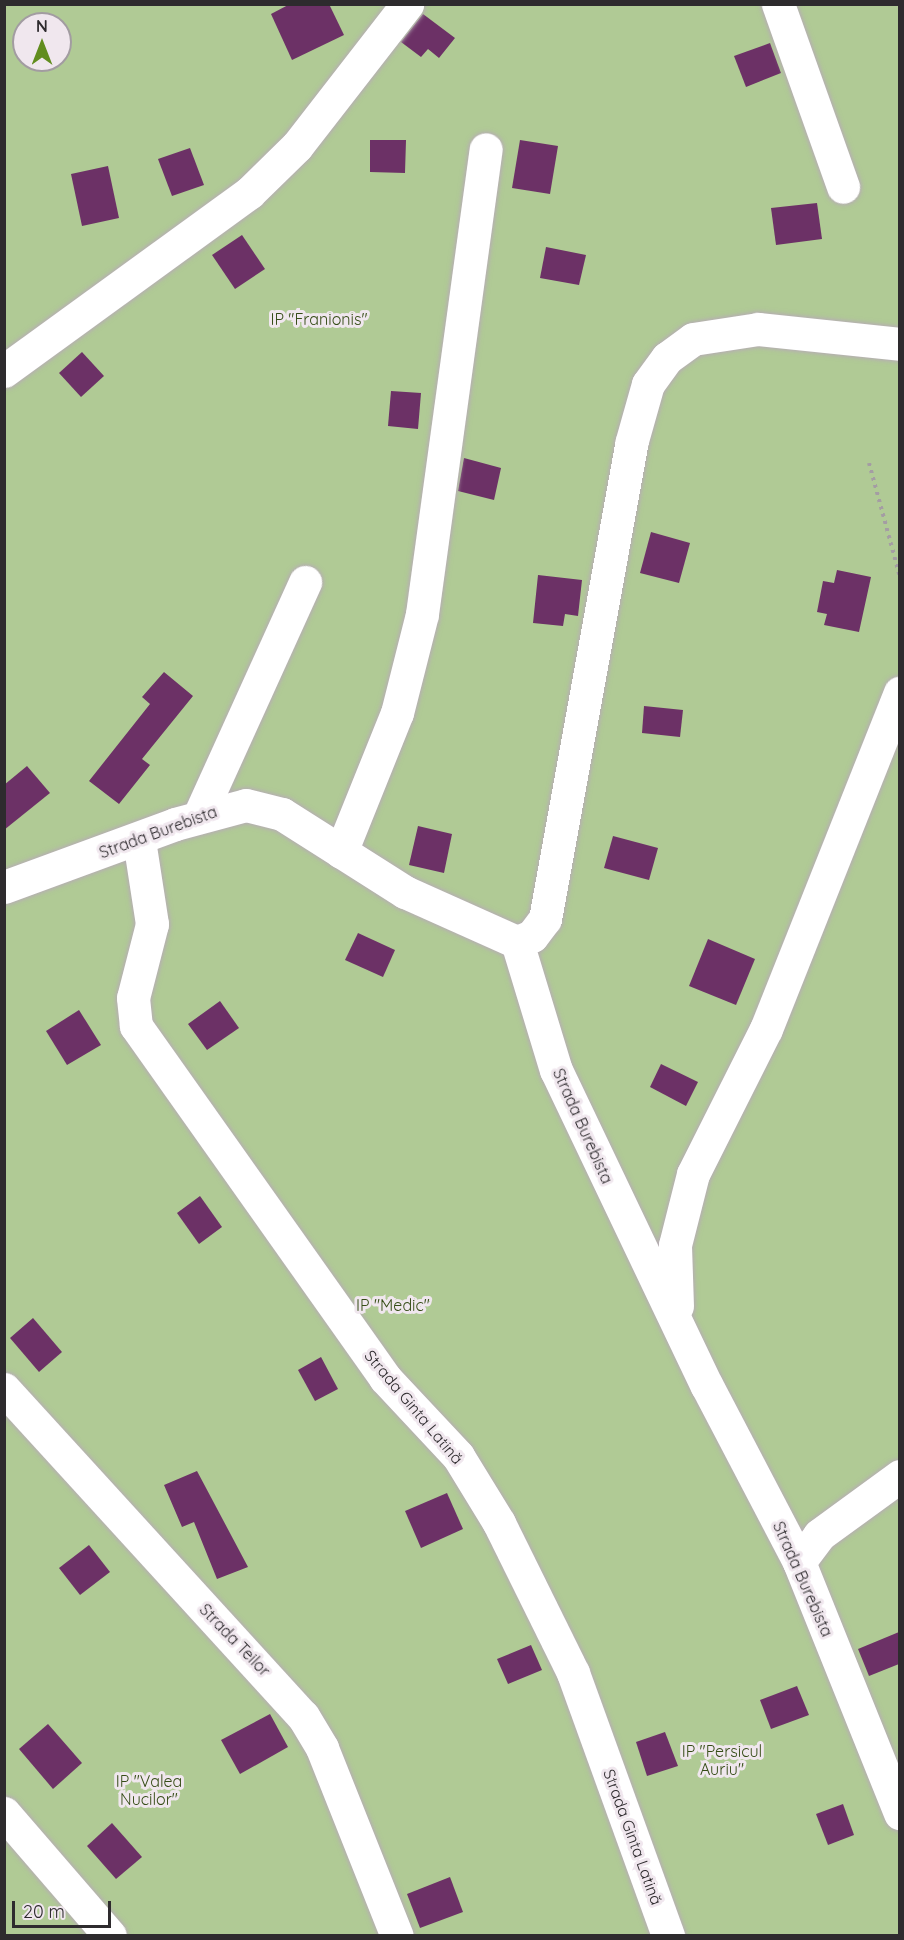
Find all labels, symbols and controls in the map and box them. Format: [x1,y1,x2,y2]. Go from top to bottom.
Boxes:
north arrow [12,12,72,72]
text: N [36,16,48,36]
park label: IP "Franionis" [270,309,368,329]
street label: Strada Burebista [96,802,220,862]
street label: Strada Burebista [549,1065,617,1187]
park label: IP "Medic" [356,1295,430,1315]
street label: Strada Ginta Latină [361,1346,467,1468]
street label: Strada Burebista [769,1518,837,1640]
street label: Strada Teilor [196,1600,274,1680]
park label: IP "Persicul Auriu" [682,1741,762,1779]
street label: Strada Ginta Latină [600,1766,666,1908]
park label: IP "Valea Nucilor" [116,1771,182,1809]
scale bar [15,1889,114,1927]
text: 20 m [23,1900,65,1923]

